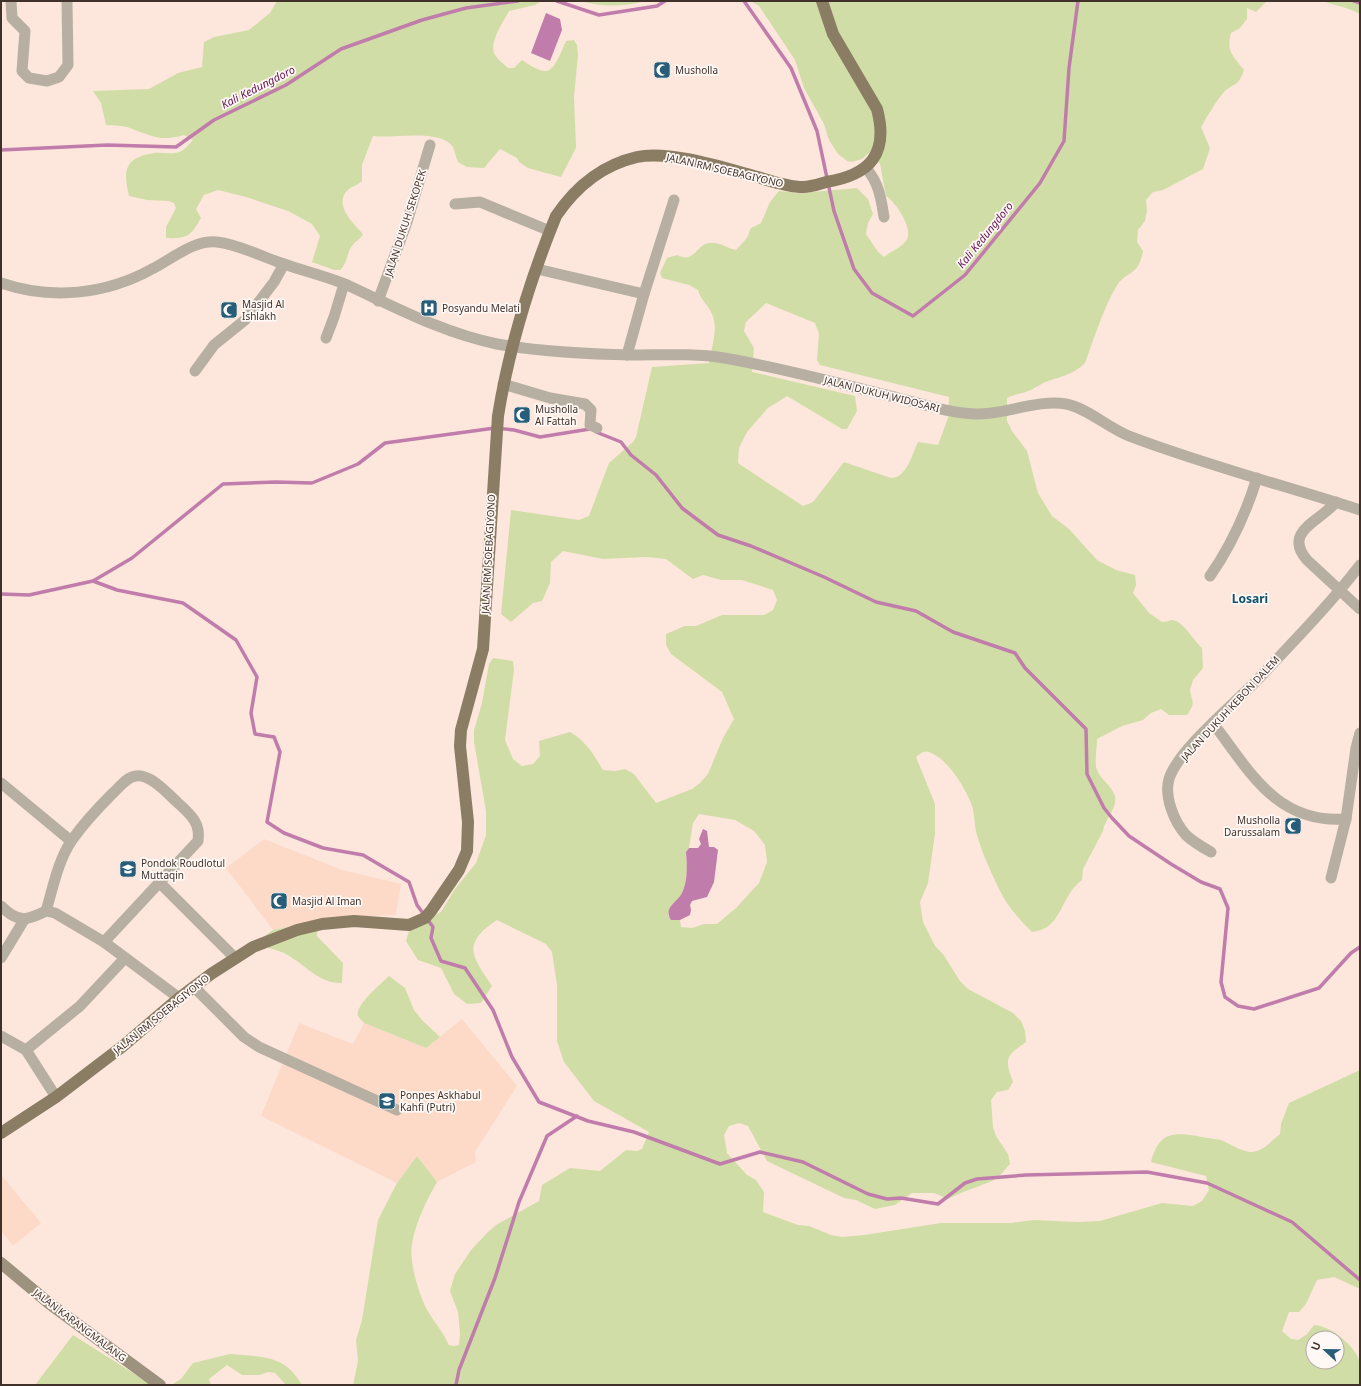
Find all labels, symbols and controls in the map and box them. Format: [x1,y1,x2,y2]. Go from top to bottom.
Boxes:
mosque icon: Musholla [652,60,672,80]
water label: Kali Kedungdoro [218,61,297,112]
place label: Musholla [675,63,718,77]
street label: JALAN RM SOEBAGIYONO [664,149,785,190]
street label: JALAN DUKUH SEKOPEK [381,167,429,279]
water label: Kali Kedungdoro [953,198,1016,271]
place label: Masjid Al Ishlakh [242,297,284,323]
hospital icon: Posyandu Melati [419,298,439,318]
mosque icon: Masjid Al Ishlakh [219,300,239,320]
place label: Posyandu Melati [442,301,520,315]
street label: JALAN DUKUH WIDOSARI [822,373,941,415]
place label: Musholla Al Fattah [535,402,578,428]
mosque icon: Musholla Al Fattah [512,405,532,425]
street label: JALAN RM SOEBAGIYONO [478,494,498,615]
district label: Losari [1232,590,1268,607]
street label: JALAN DUKUH KEBON DALEM [1177,653,1282,764]
place label: Musholla Darussalam [1224,813,1280,839]
mosque icon: Musholla Darussalam [1283,816,1303,836]
place label: Pondok Roudlotul Muttaqin [141,856,225,882]
school or university icon: Pondok Roudlotul Muttaqin [118,859,138,879]
mosque icon: Masjid Al Iman [269,891,289,911]
place label: Masjid Al Iman [292,894,361,908]
street label: JALAN RM SOEBAGIYONO [109,971,212,1058]
place label: Ponpes Askhabul Kahfi (Putri) [400,1088,481,1114]
school or university icon: Ponpes Askhabul Kahfi (Putri) [377,1091,397,1111]
street label: JALAN KARANGMALANG [30,1285,129,1365]
north arrow [1305,1330,1345,1370]
text: U [1307,1339,1324,1353]

